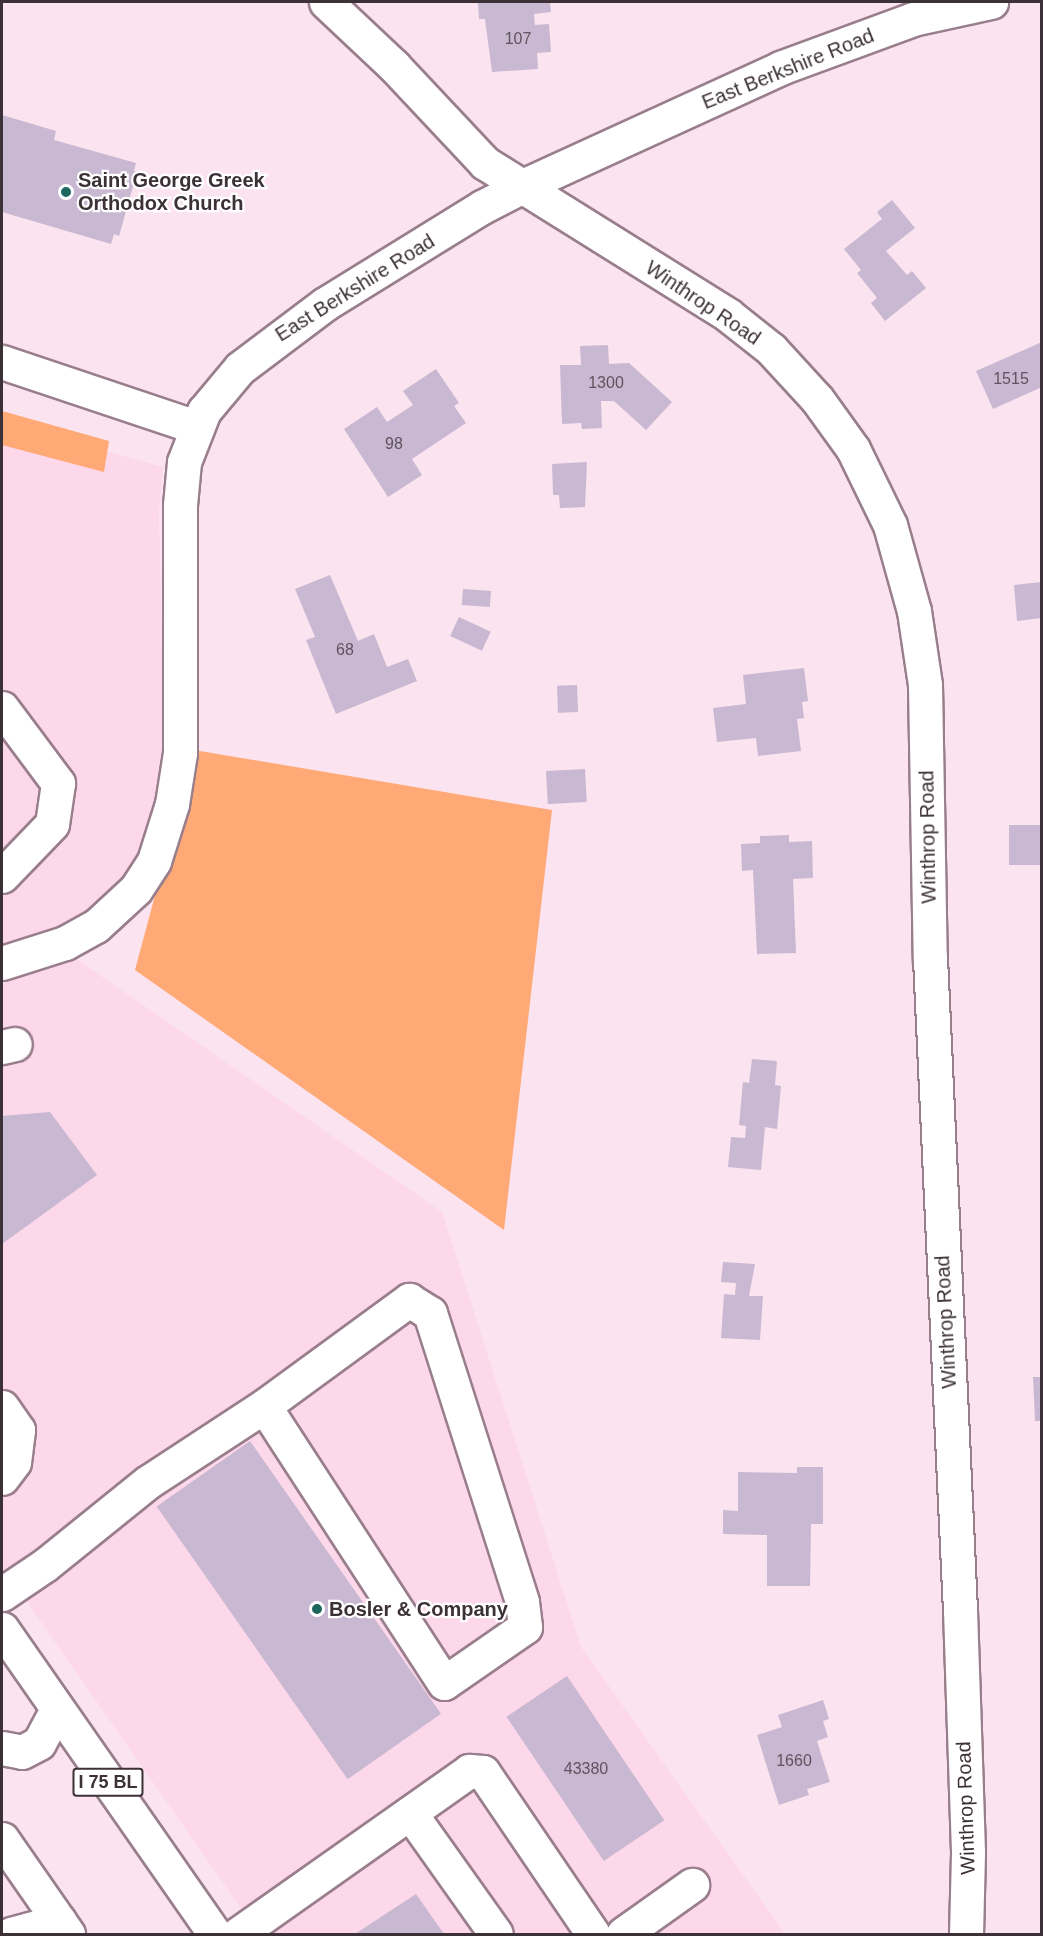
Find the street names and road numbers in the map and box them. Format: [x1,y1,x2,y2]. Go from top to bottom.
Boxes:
street label: East Berkshire Road [698,24,878,114]
street label: East Berkshire Road [271,229,439,347]
street label: Winthrop Road [641,256,765,350]
street label: Winthrop Road [915,770,941,904]
street label: Winthrop Road [931,1255,961,1389]
street label: Winthrop Road [952,1741,980,1875]
road number: I 75 BL [72,1767,144,1797]

